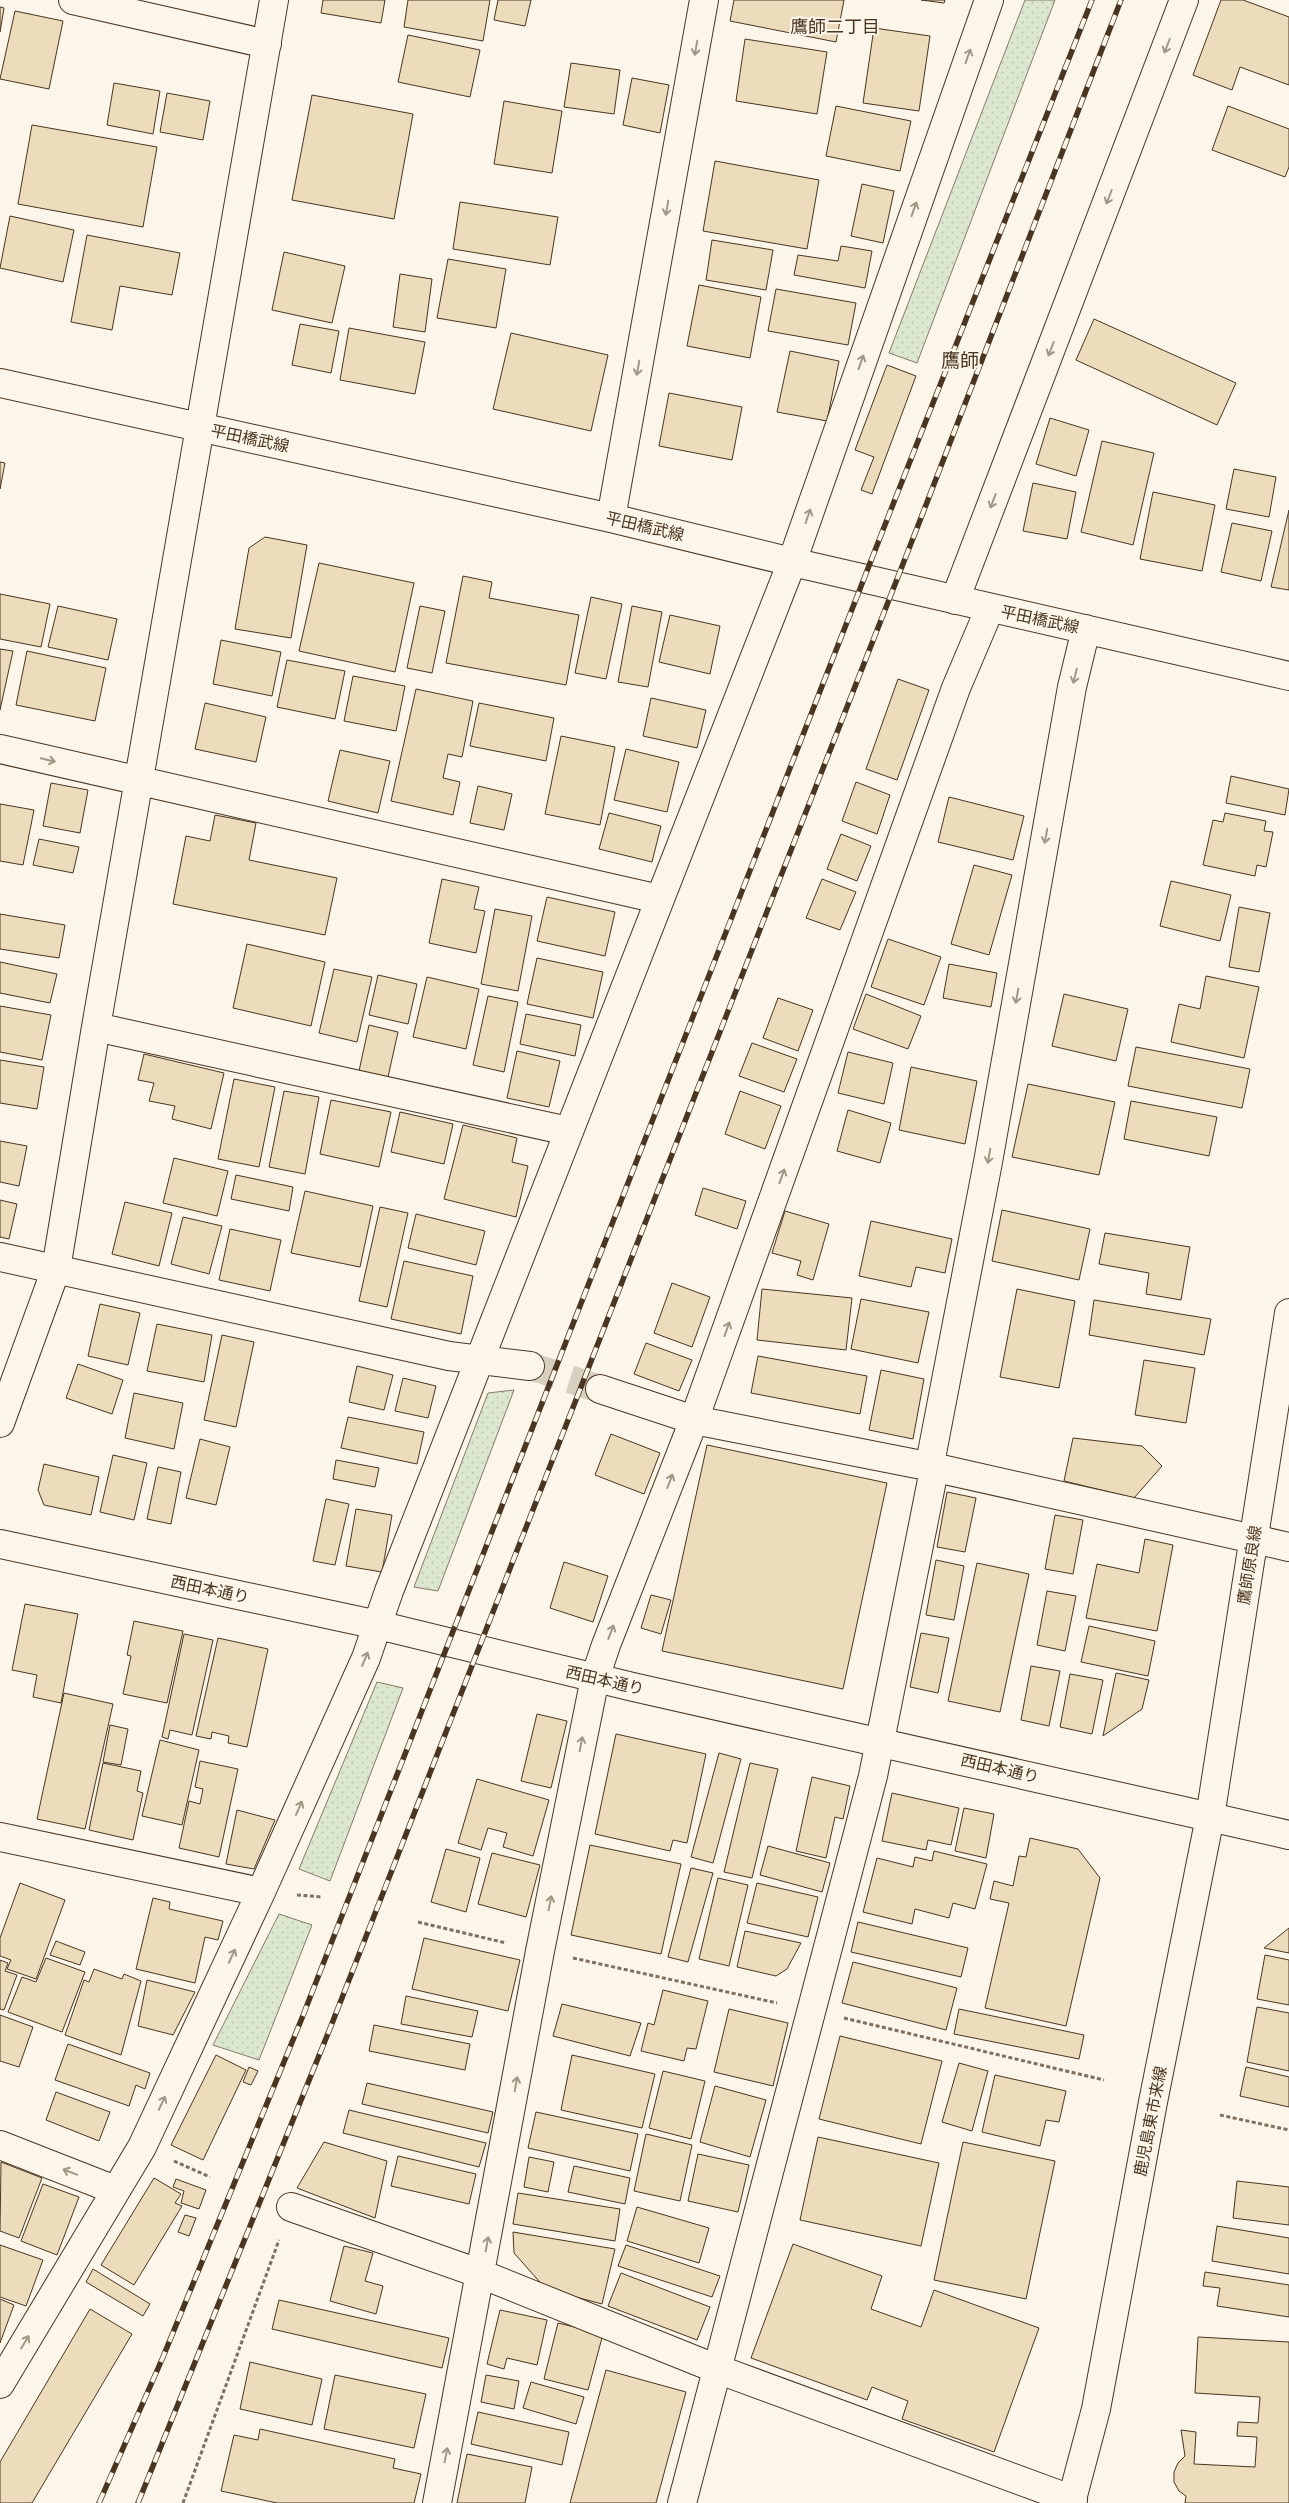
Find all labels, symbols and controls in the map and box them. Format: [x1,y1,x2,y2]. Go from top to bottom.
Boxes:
district label: 鷹師二丁目 [790,15,880,38]
one-way arrow [1162,37,1171,53]
one-way arrow [691,40,701,56]
one-way arrow [964,48,973,64]
one-way arrow [1104,189,1113,205]
one-way arrow [662,200,672,216]
one-way arrow [910,202,919,217]
one-way arrow [1046,341,1055,356]
district label: 鷹師 [941,348,979,372]
one-way arrow [857,355,866,371]
one-way arrow [633,359,643,375]
street label: 平田橋武線 [209,420,291,456]
one-way arrow [988,493,997,508]
street label: 平田橋武線 [604,507,686,545]
one-way arrow [803,508,813,524]
street label: 平田橋武線 [999,601,1081,637]
one-way arrow [1070,668,1079,684]
one-way arrow [39,756,55,765]
one-way arrow [1040,828,1050,844]
one-way arrow [1012,988,1022,1004]
one-way arrow [984,1148,994,1164]
one-way arrow [777,1168,787,1184]
one-way arrow [723,1321,732,1337]
one-way arrow [666,1474,676,1489]
street label: 鷹師原良線 [1233,1524,1265,1606]
street label: 西田本通り [169,1571,251,1607]
one-way arrow [607,1625,616,1640]
one-way arrow [361,1652,370,1667]
street label: 西田本通り [564,1661,646,1699]
one-way arrow [577,1736,587,1752]
street label: 西田本通り [959,1749,1041,1787]
one-way arrow [295,1801,304,1816]
one-way arrow [546,1895,555,1911]
one-way arrow [227,1948,237,1963]
street label: 鹿児島東市来線 [1129,2064,1171,2178]
one-way arrow [512,2077,521,2093]
one-way arrow [158,2096,168,2111]
one-way arrow [63,2167,78,2176]
one-way arrow [482,2236,492,2252]
one-way arrow [20,2336,30,2350]
one-way arrow [442,2448,452,2464]

